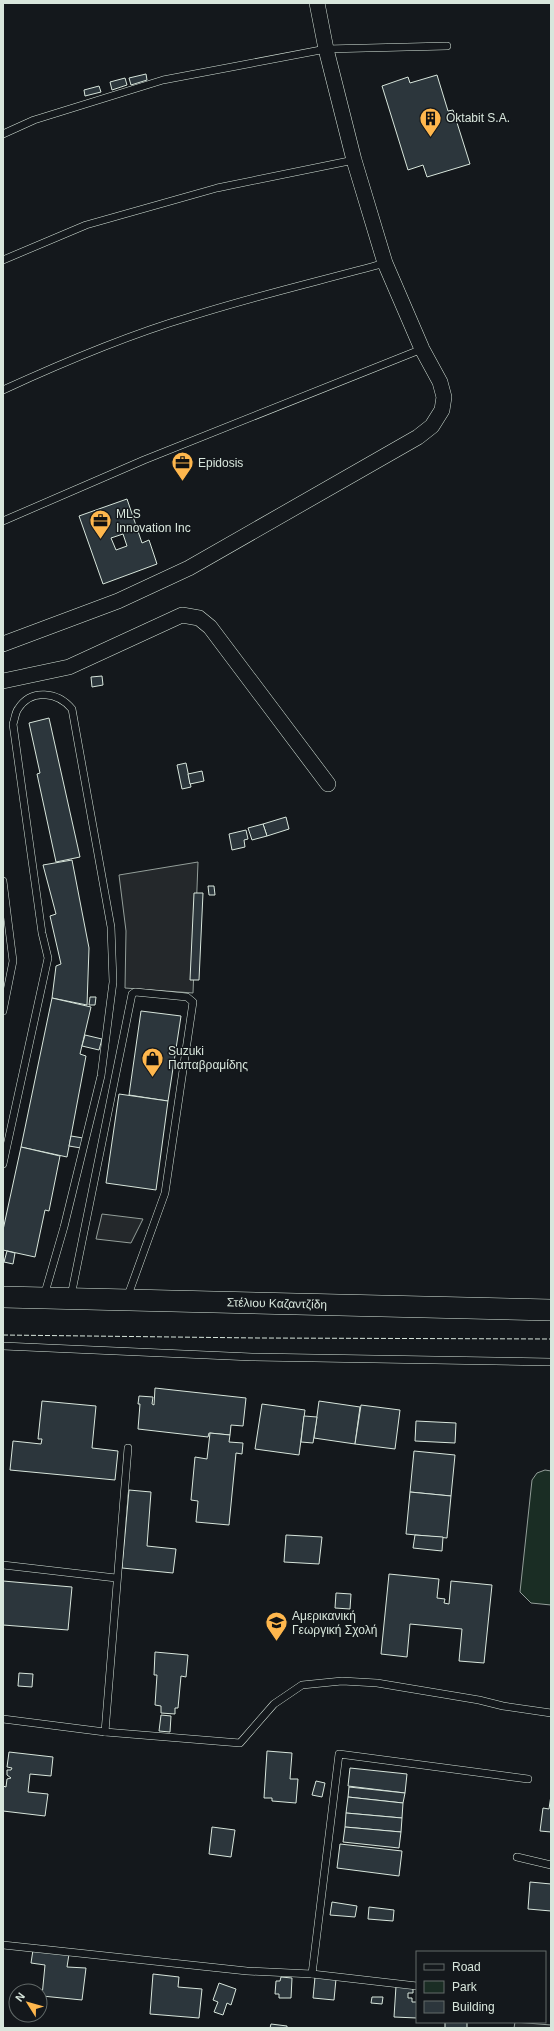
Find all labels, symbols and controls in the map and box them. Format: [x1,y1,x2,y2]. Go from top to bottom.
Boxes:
building icon: Oktabit S.A. [417,105,443,138]
place label: Oktabit S.A. [446,111,510,125]
office icon: Epidosis [170,450,196,483]
place label: Epidosis [198,456,243,470]
place label: MLS Innovation Inc [116,507,191,535]
office icon: MLS Innovation Inc [87,508,113,541]
place label: Suzuki Παπαβραμίδης [168,1044,248,1072]
shop icon: Suzuki Παπαβραμίδης [139,1045,165,1078]
street label: Στέλιου Καζαντζίδη [227,1295,327,1312]
place label: Αμερικανική Γεωργική Σχολή [292,1609,377,1637]
school or university icon: Αμερικανική Γεωργική Σχολή [264,1610,290,1643]
legend [416,1951,546,2023]
text: Road [452,1960,481,1974]
text: Park [452,1980,478,1994]
north arrow [8,1983,48,2023]
text: N [13,1990,27,2004]
text: Building [452,2000,495,2014]

